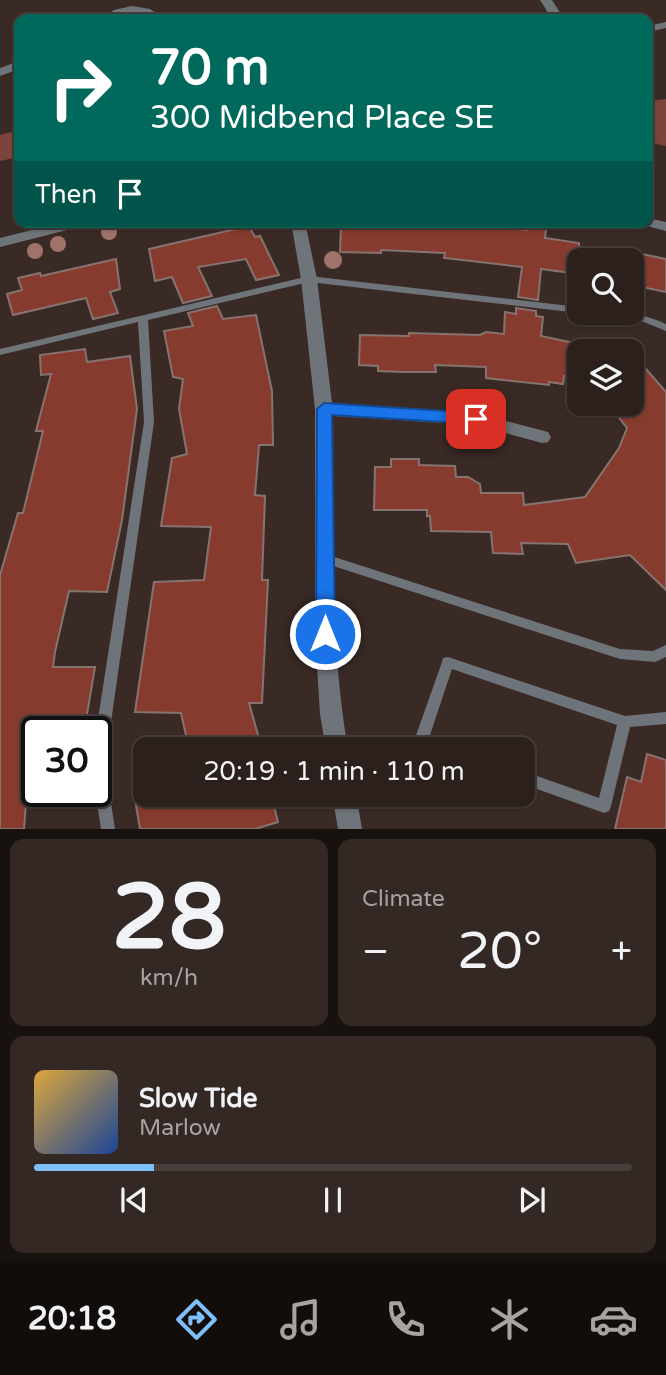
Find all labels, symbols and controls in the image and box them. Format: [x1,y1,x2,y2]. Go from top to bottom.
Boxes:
text: 70 m [150,39,269,98]
icon: right [35,42,126,133]
text: 300 Midbend Place SE [150,99,494,137]
icon: arrive [111,175,149,213]
text: Then [35,179,97,210]
map controls [567,248,644,416]
button: search [567,248,644,325]
button: layers [567,339,644,416]
pin [446,389,506,449]
icon: arrive [457,400,495,438]
position arrow [288,597,362,671]
speed limit sign: 30 [21,716,112,807]
text: 20:19 · 1 min · 110 m [203,756,465,787]
text: 28 [112,863,226,973]
text: Climate [362,885,445,913]
text: 20° [457,920,542,983]
text: − [362,929,389,975]
text: + [611,929,632,975]
text: km/h [140,964,198,992]
text: Slow Tide [139,1083,257,1114]
text: Marlow [139,1114,221,1142]
icon: previous [115,1181,153,1219]
icon: pause [314,1181,352,1219]
icon: next [513,1181,551,1219]
icon: directions [172,1295,221,1344]
icon: music [276,1295,325,1344]
icon: phone [381,1295,430,1344]
icon: climate [485,1295,534,1344]
icon: car [589,1295,638,1344]
text: 20:18 [28,1300,116,1338]

